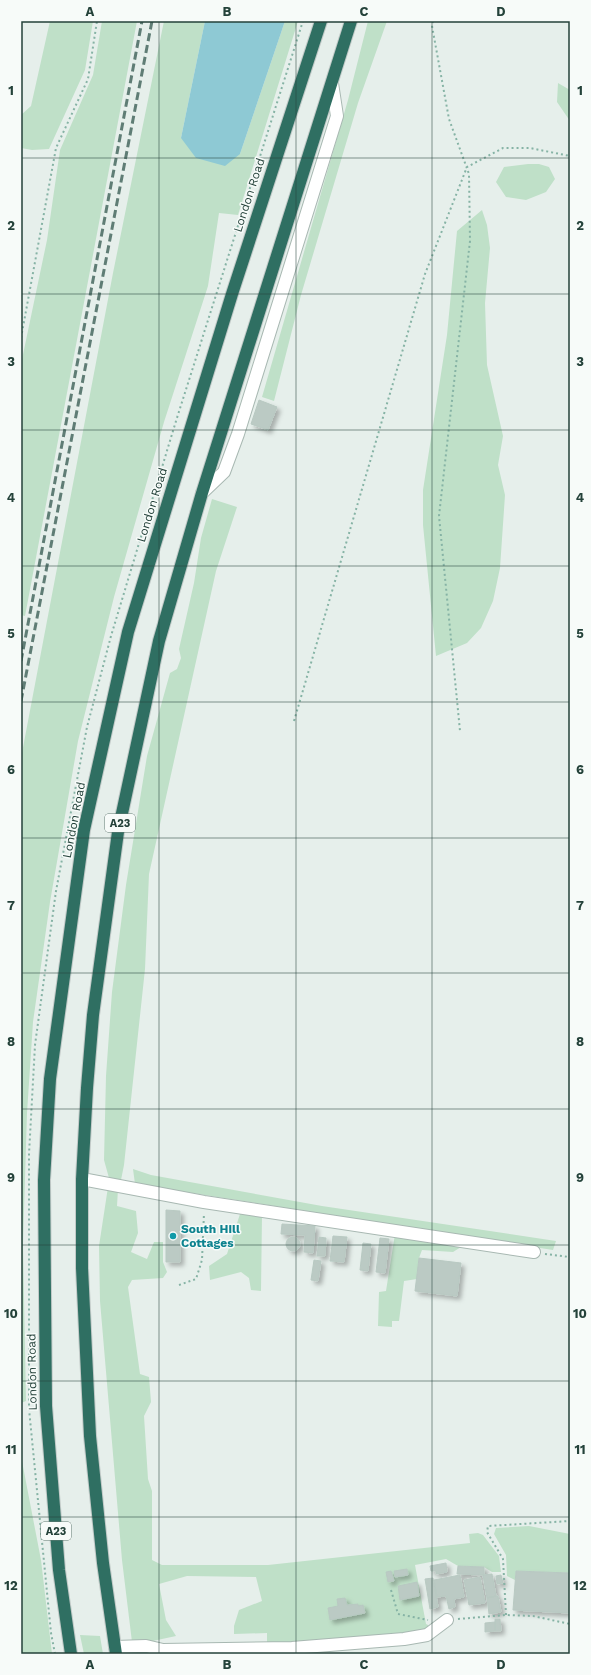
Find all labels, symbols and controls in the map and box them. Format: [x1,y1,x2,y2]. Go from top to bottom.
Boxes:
text: A [86,4,95,19]
text: B [223,4,232,19]
text: C [360,4,369,19]
text: D [496,4,506,19]
text: 1 [8,83,14,98]
text: 1 [577,83,583,98]
street label: London Road [230,156,268,234]
text: 2 [7,218,15,233]
text: 2 [576,218,584,233]
text: 3 [7,354,15,369]
text: 3 [576,354,584,369]
street label: London Road [134,466,170,544]
text: 4 [7,490,16,505]
text: 4 [576,490,585,505]
text: 5 [7,626,15,641]
text: 5 [576,626,584,641]
text: 6 [7,762,15,777]
text: 6 [576,762,584,777]
street label: London Road [60,781,88,859]
road number: A23 [105,814,135,832]
text: 7 [7,898,15,913]
text: 7 [576,898,584,913]
text: 8 [7,1034,15,1049]
text: 8 [576,1034,584,1049]
text: 9 [7,1170,15,1185]
text: 9 [576,1170,584,1185]
place label: South Hill Cottages [181,1222,240,1250]
marker: South Hill Cottages [168,1231,178,1241]
text: 10 [4,1306,18,1321]
text: 10 [573,1306,587,1321]
street label: London Road [24,1333,40,1411]
text: 11 [5,1442,17,1457]
text: 11 [574,1442,586,1457]
road number: A23 [41,1522,71,1540]
text: 12 [4,1578,18,1593]
text: 12 [573,1578,587,1593]
text: A [86,1657,95,1672]
text: B [223,1657,232,1672]
text: C [360,1657,369,1672]
text: D [496,1657,506,1672]

